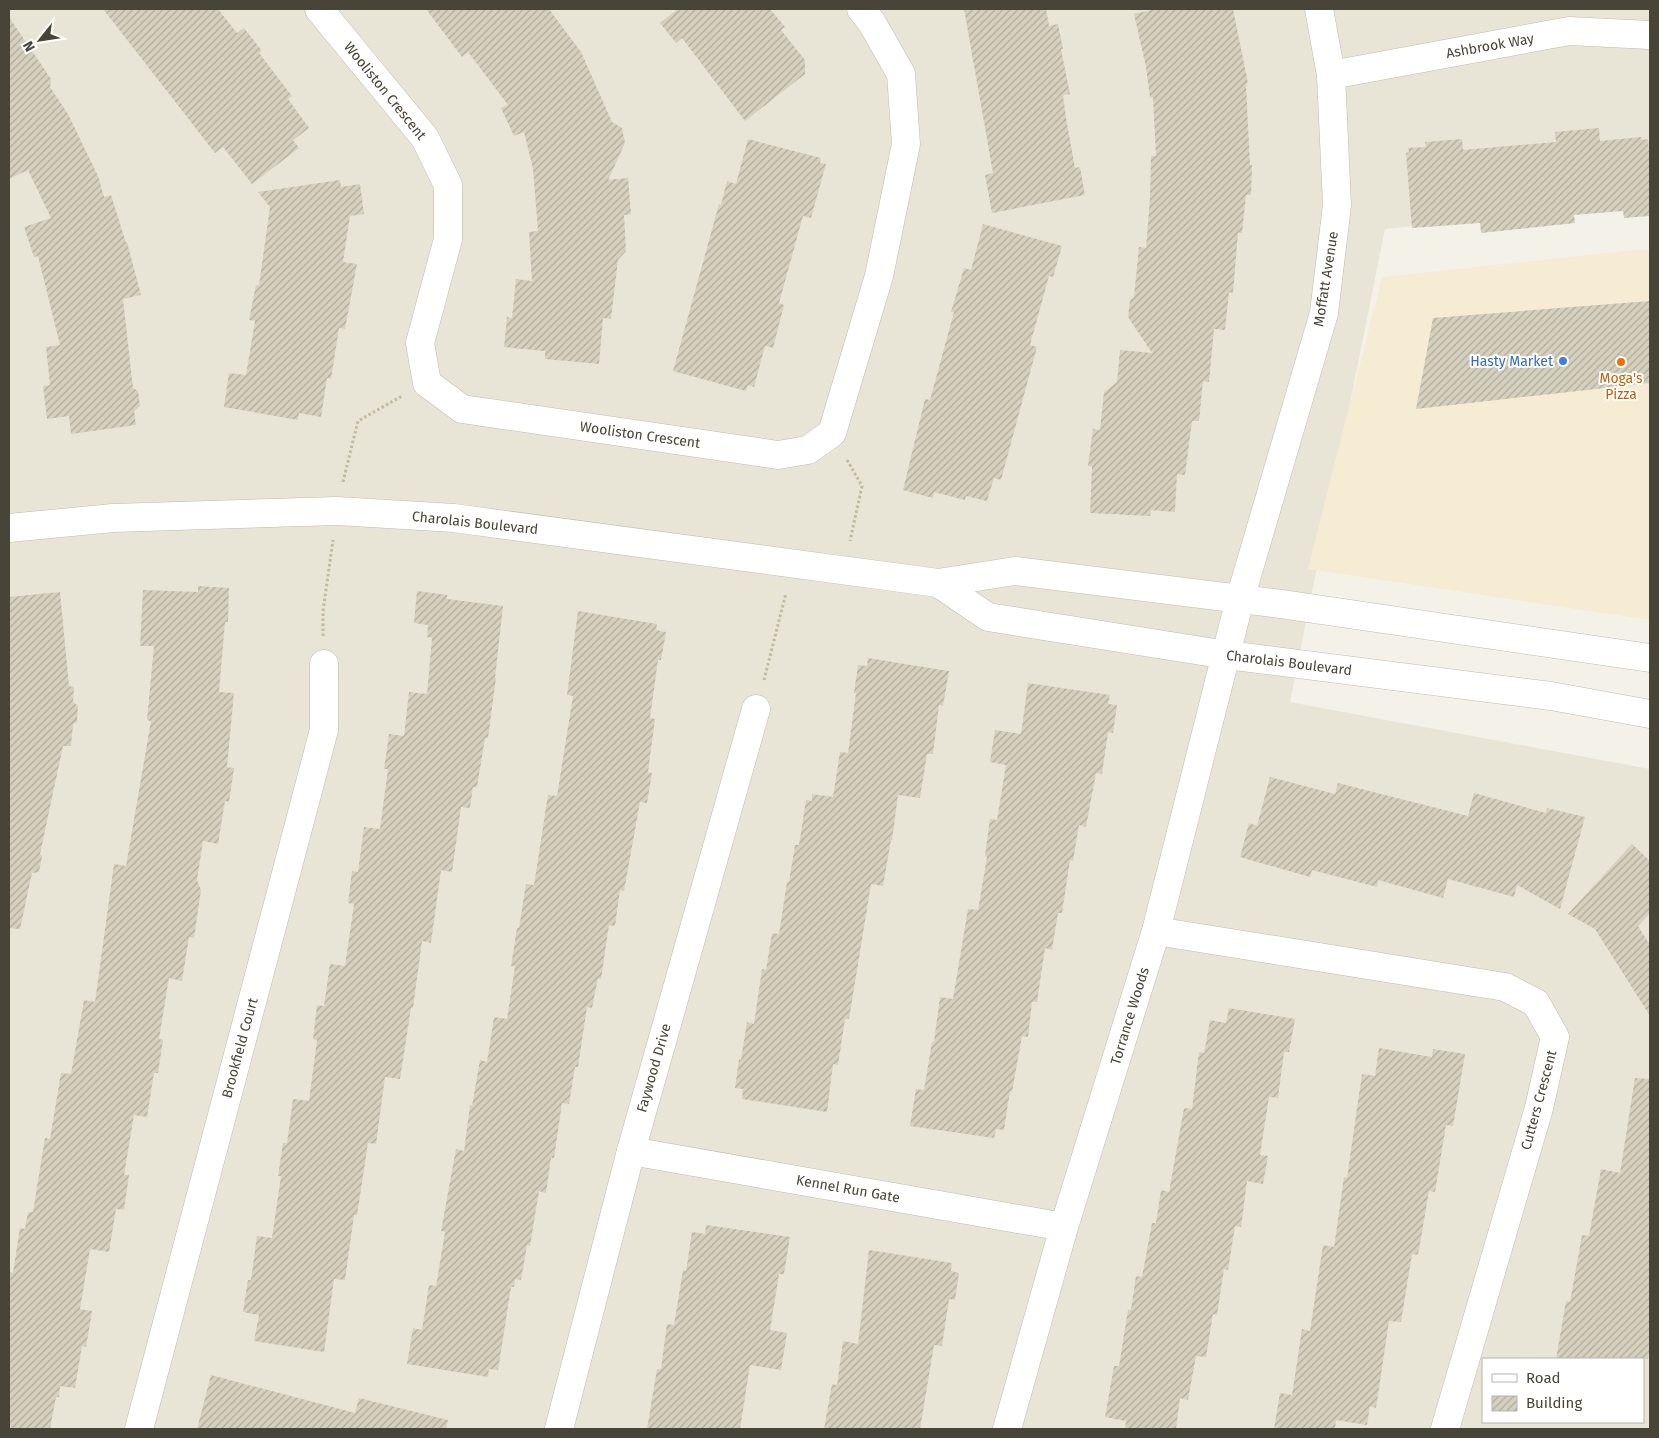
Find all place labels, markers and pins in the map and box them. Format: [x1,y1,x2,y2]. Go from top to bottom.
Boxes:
place label: Hasty Market [1470,353,1554,370]
marker: Hasty Market [1557,355,1569,367]
marker: Moga's Pizza [1615,356,1627,368]
place label: Moga's Pizza [1599,370,1643,403]

